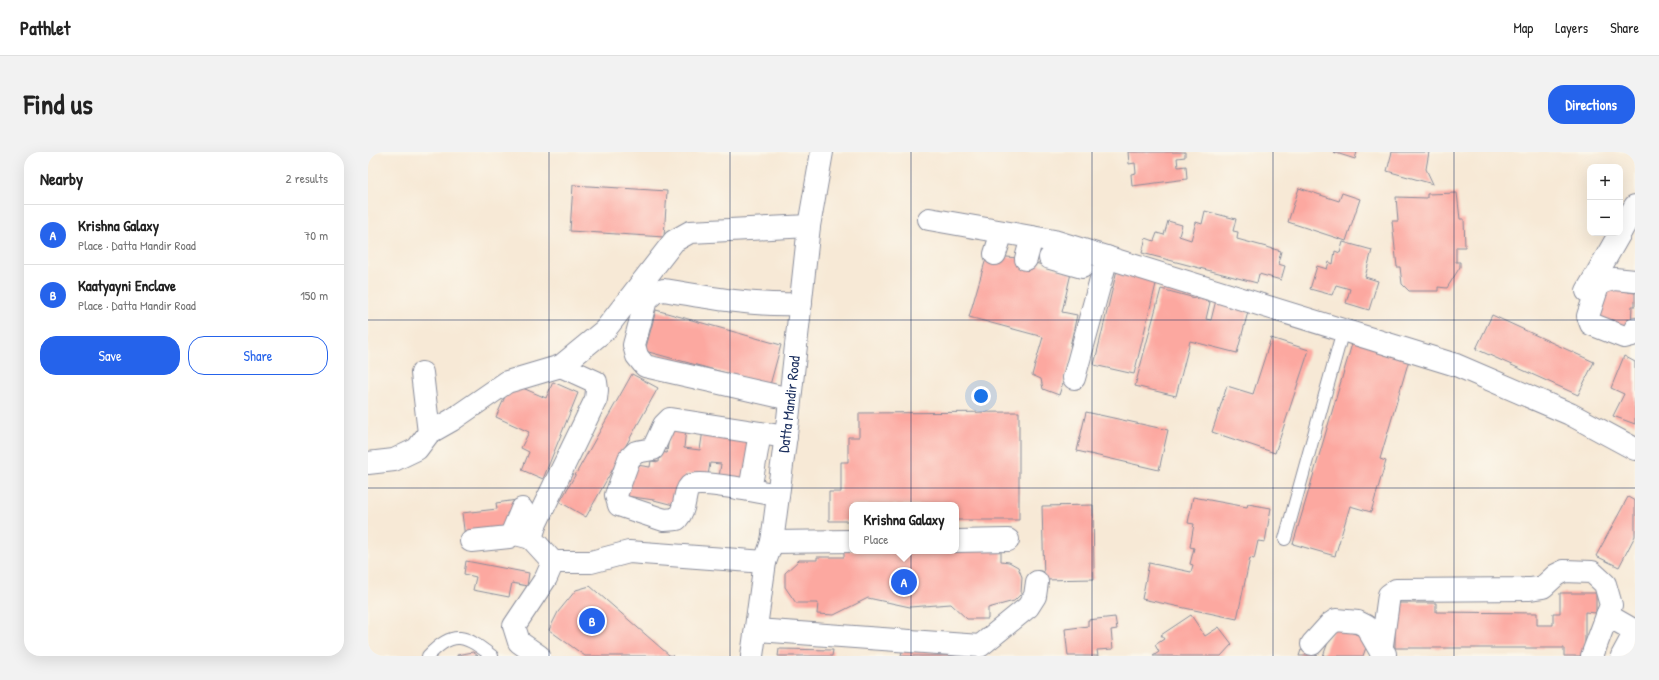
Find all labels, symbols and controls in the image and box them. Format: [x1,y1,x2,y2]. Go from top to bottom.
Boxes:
text: Pathlet [20,15,70,41]
text: Map [1513,18,1533,37]
text: Layers [1555,18,1588,37]
text: Share [1610,18,1639,37]
text: Find us [24,85,93,123]
button: Directions [1548,85,1635,124]
map controls [1587,164,1623,236]
button: + [1587,164,1623,200]
text: Nearby [40,167,83,190]
text: 2 results [286,169,328,187]
button: − [1587,200,1623,236]
text: Krishna Galaxy [78,215,159,236]
text: A [50,226,56,244]
text: 70 m [304,226,328,244]
text: Place · Datta Mandir Road [78,236,196,254]
text: Kaatyayni Enclave [78,275,176,296]
text: B [50,286,56,304]
text: 150 m [300,286,328,304]
text: Place · Datta Mandir Road [78,296,196,314]
button: Save [40,336,180,375]
button: Share [188,336,328,375]
street label: Datta Mandir Road [773,354,805,454]
your location [971,386,991,406]
popup [849,502,959,554]
text: Krishna Galaxy [863,509,945,530]
text: Place [863,530,888,548]
pin: A [891,567,917,597]
pin: B [579,606,605,636]

